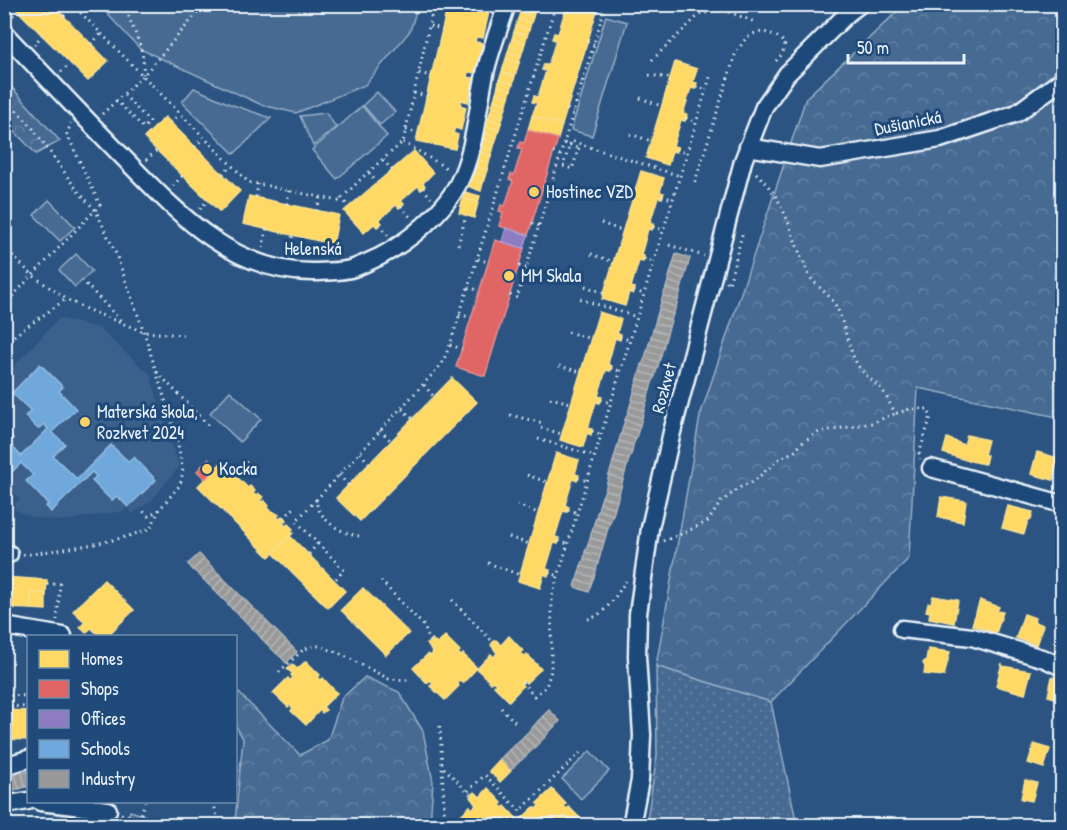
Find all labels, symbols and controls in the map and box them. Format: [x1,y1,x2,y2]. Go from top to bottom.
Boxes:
scale bar [848,27,964,65]
text: 50 m [857,35,889,60]
street label: Dušianická [872,104,943,141]
place label: Hostinec VZD [546,179,633,204]
marker: Hostinec VZD [527,185,541,199]
street label: Helenská [284,236,342,261]
place label: MM Skala [521,263,581,288]
marker: MM Skala [502,269,516,283]
street label: Rozkvet [645,359,682,416]
place label: Materská škola, Rozkvet 2024 [97,399,198,445]
marker: Materská škola, Rozkvet 2024 [78,415,92,429]
place label: Kocka [219,456,257,481]
marker: Kocka [200,462,214,476]
legend [27,635,237,803]
text: Homes [81,646,123,671]
text: Shops [81,676,119,701]
text: Offices [81,706,126,731]
text: Schools [81,736,130,761]
text: Industry [81,766,136,791]

